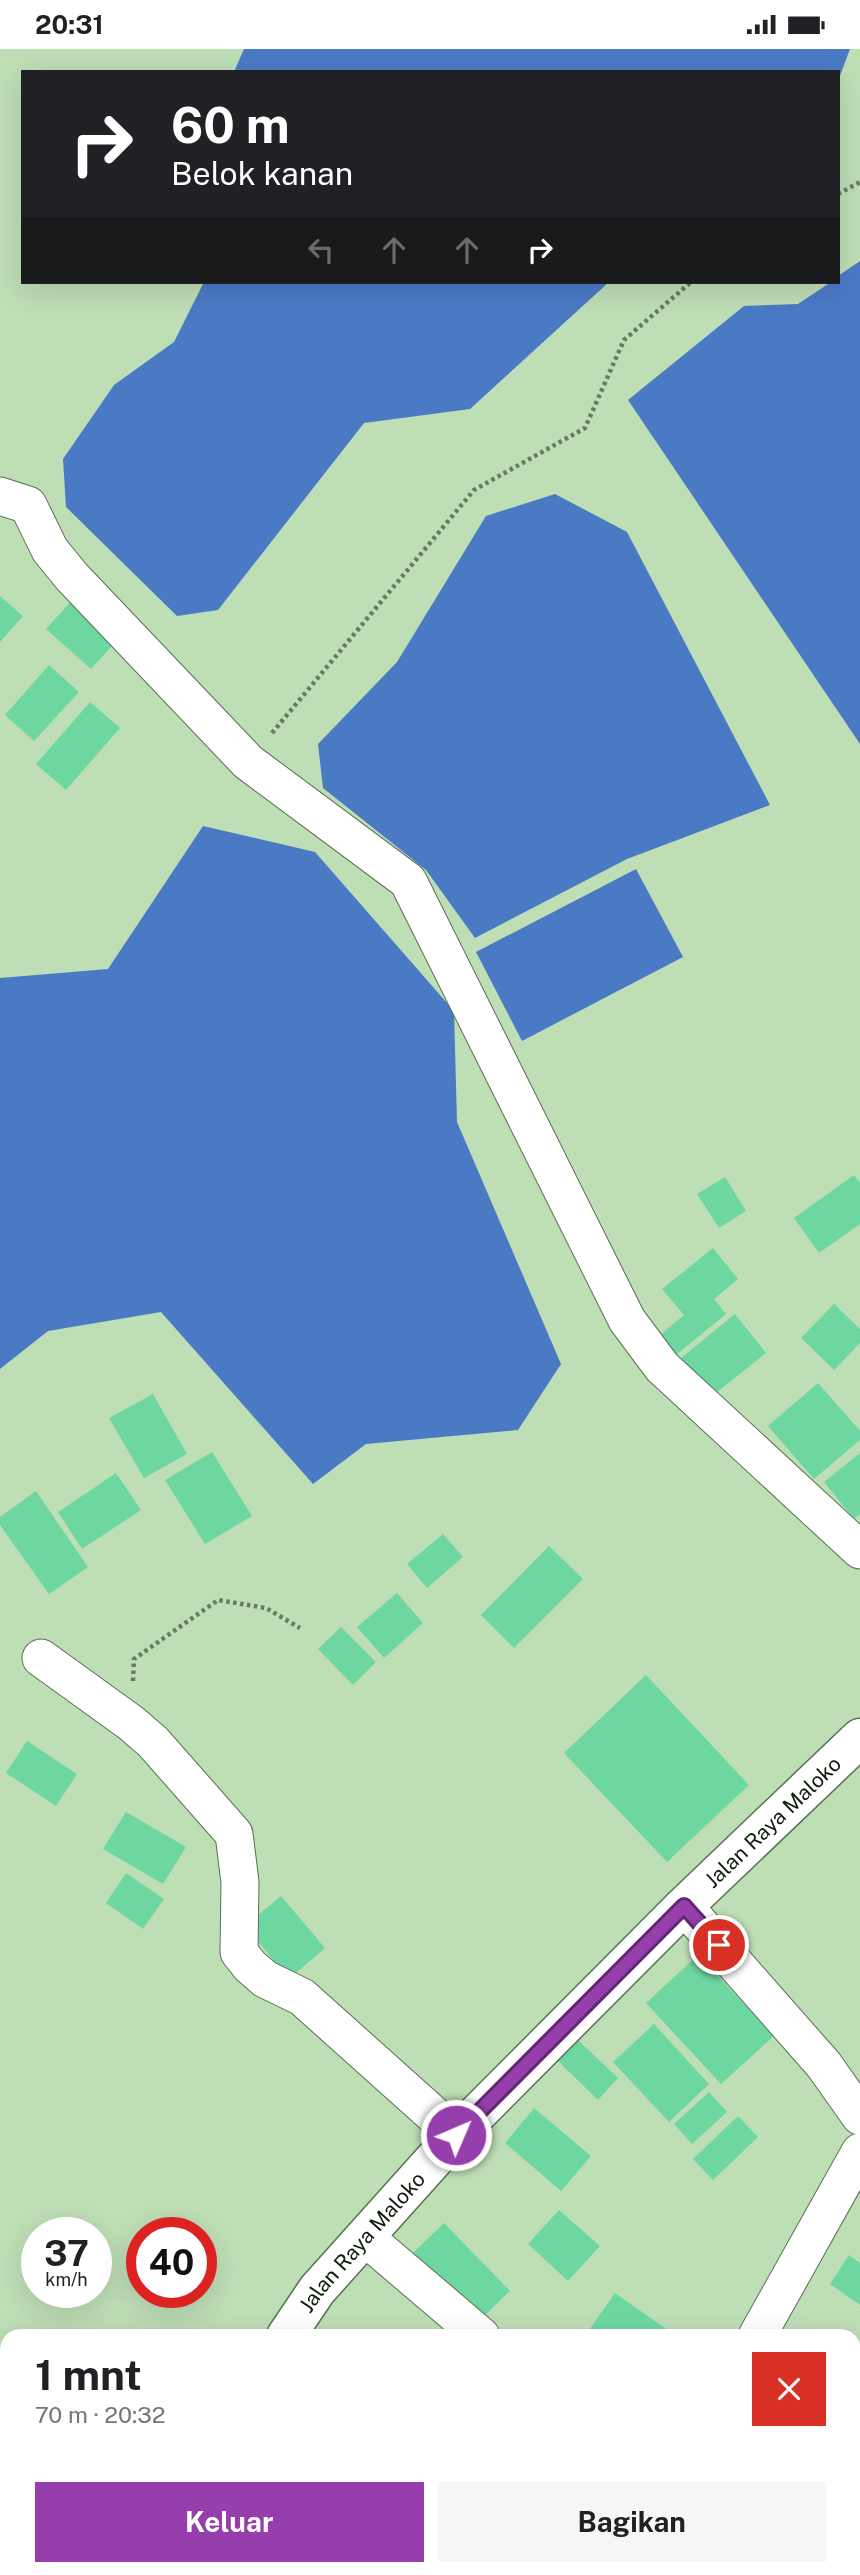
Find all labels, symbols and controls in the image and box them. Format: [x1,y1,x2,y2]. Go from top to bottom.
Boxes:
text: 20:31 [35,9,104,40]
text: 60 m [171,96,290,154]
icon: right [56,98,147,189]
text: Belok kanan [171,155,353,192]
icon: left [302,231,340,269]
icon: ahead [375,231,413,269]
icon: ahead [448,231,486,269]
icon: right [521,231,559,269]
street label: Jalan Raya Maloko [699,1751,846,1892]
pin [689,1915,749,1975]
icon: arrive [700,1926,738,1964]
position arrow [419,2098,493,2172]
street label: Jalan Raya Maloko [293,2166,430,2317]
speed limit sign: 40 [126,2217,217,2308]
text: 37 [44,2233,89,2274]
text: km/h [45,2269,88,2290]
text: 1 mnt [35,2350,142,2399]
button: close [752,2352,826,2426]
text: 70 m · 20:32 [35,2401,165,2428]
button: Keluar [35,2482,424,2562]
button: Bagikan [438,2482,826,2562]

